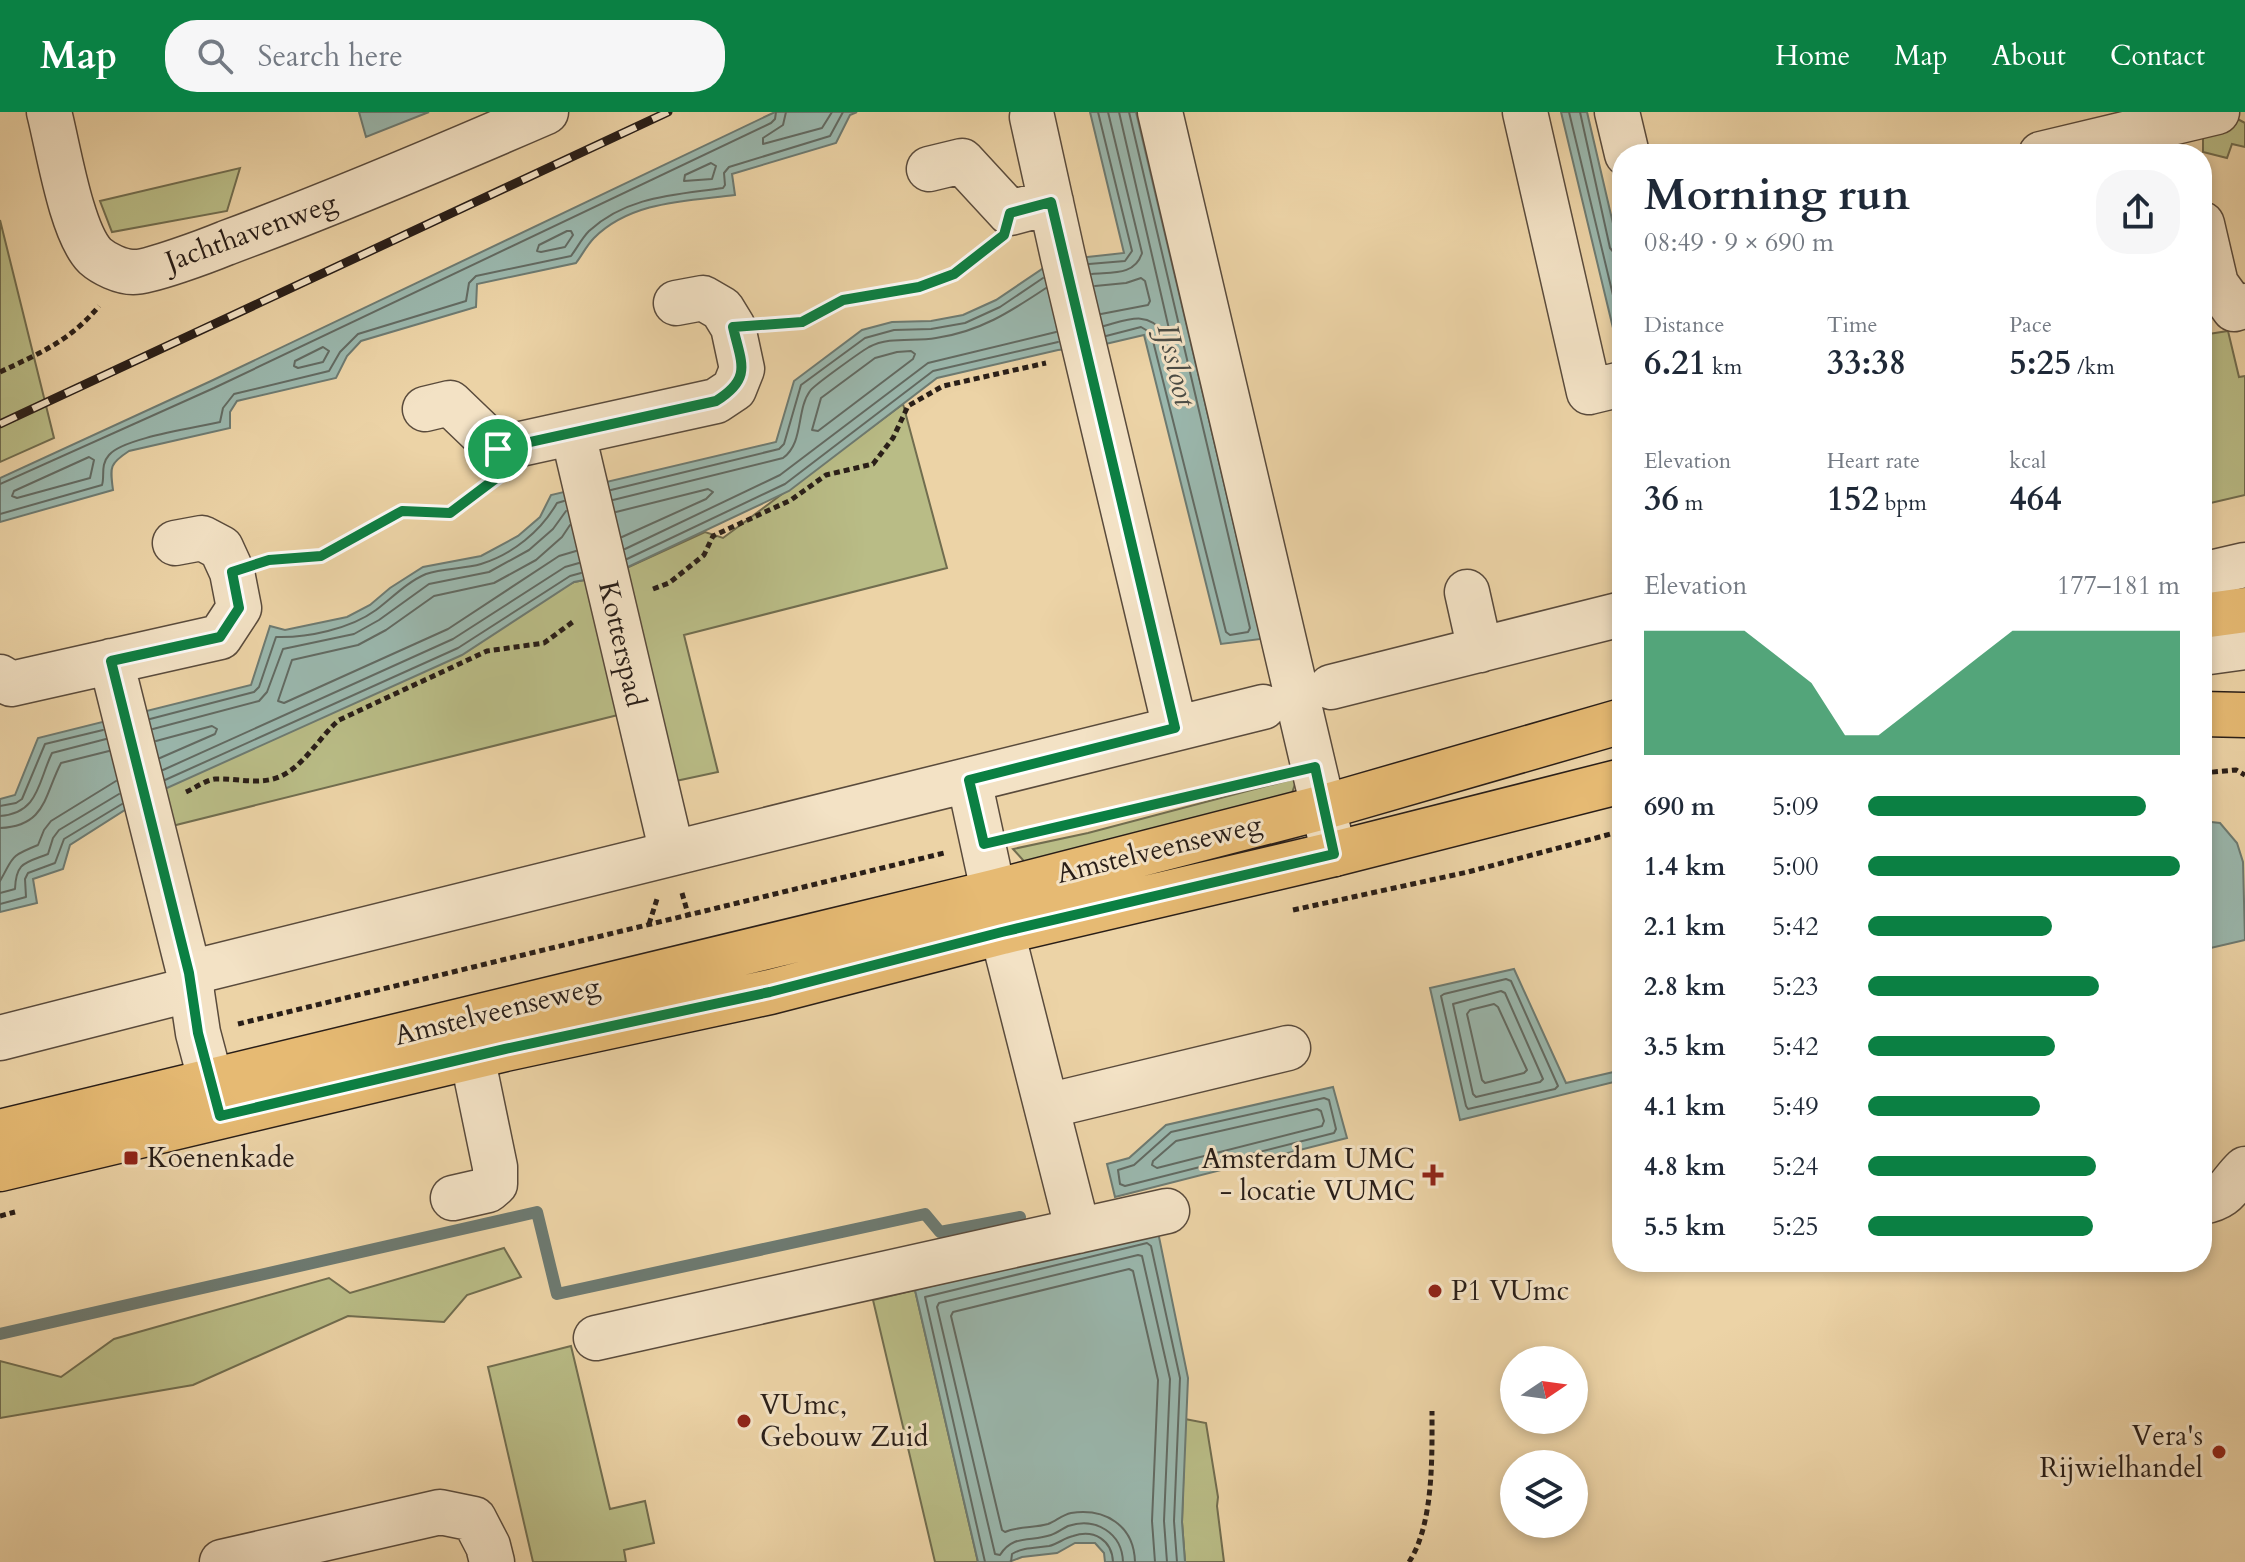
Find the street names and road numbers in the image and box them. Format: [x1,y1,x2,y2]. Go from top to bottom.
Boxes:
street label: Jachthavenweg [156,183,342,282]
street label: Kotterspad [589,577,655,711]
street label: Amstelveenseweg [1052,805,1266,893]
street label: Amstelveenseweg [390,967,604,1055]

